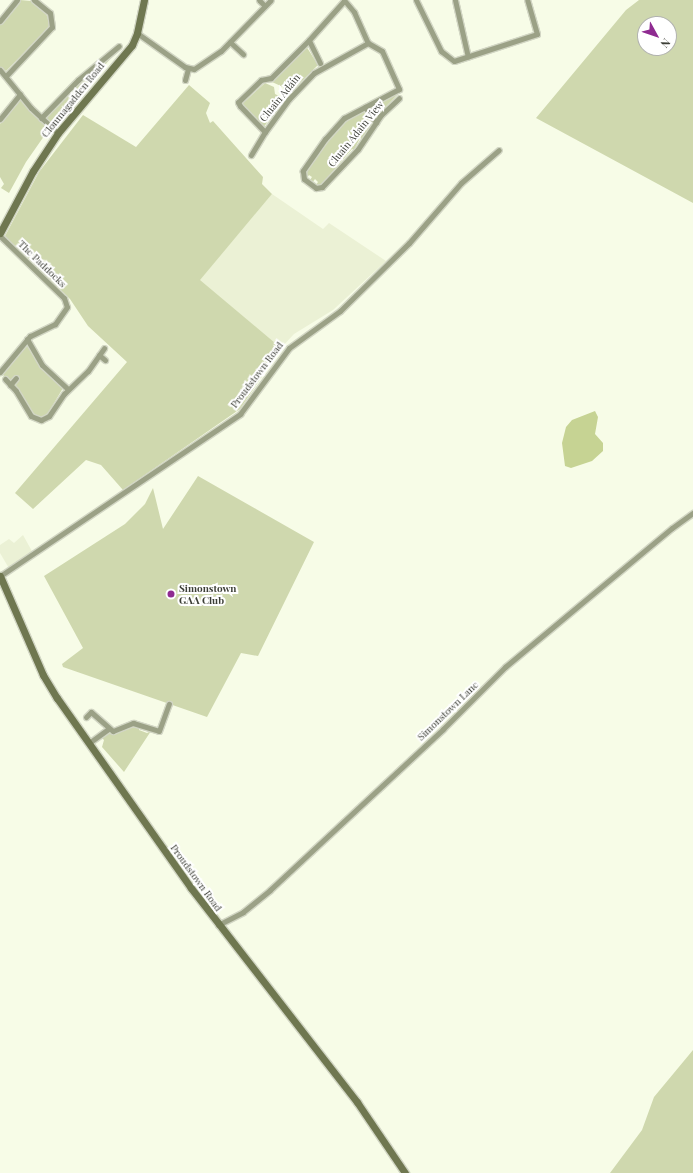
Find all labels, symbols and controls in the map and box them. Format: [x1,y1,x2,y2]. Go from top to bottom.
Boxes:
north arrow [637,16,677,56]
text: N [658,36,674,51]
street label: Clonmagadden Road [39,60,107,140]
street label: Cluain Adáin [257,72,303,124]
street label: Cluain Adain View [326,98,386,170]
street label: The Paddocks [15,238,69,290]
street label: Proudstown Road [228,340,286,410]
place label: Simonstown GAA Club [179,582,236,606]
marker: Simonstown GAA Club [166,589,176,599]
street label: Simonstown Lane [415,679,481,743]
street label: Proudstown Road [168,842,224,914]

